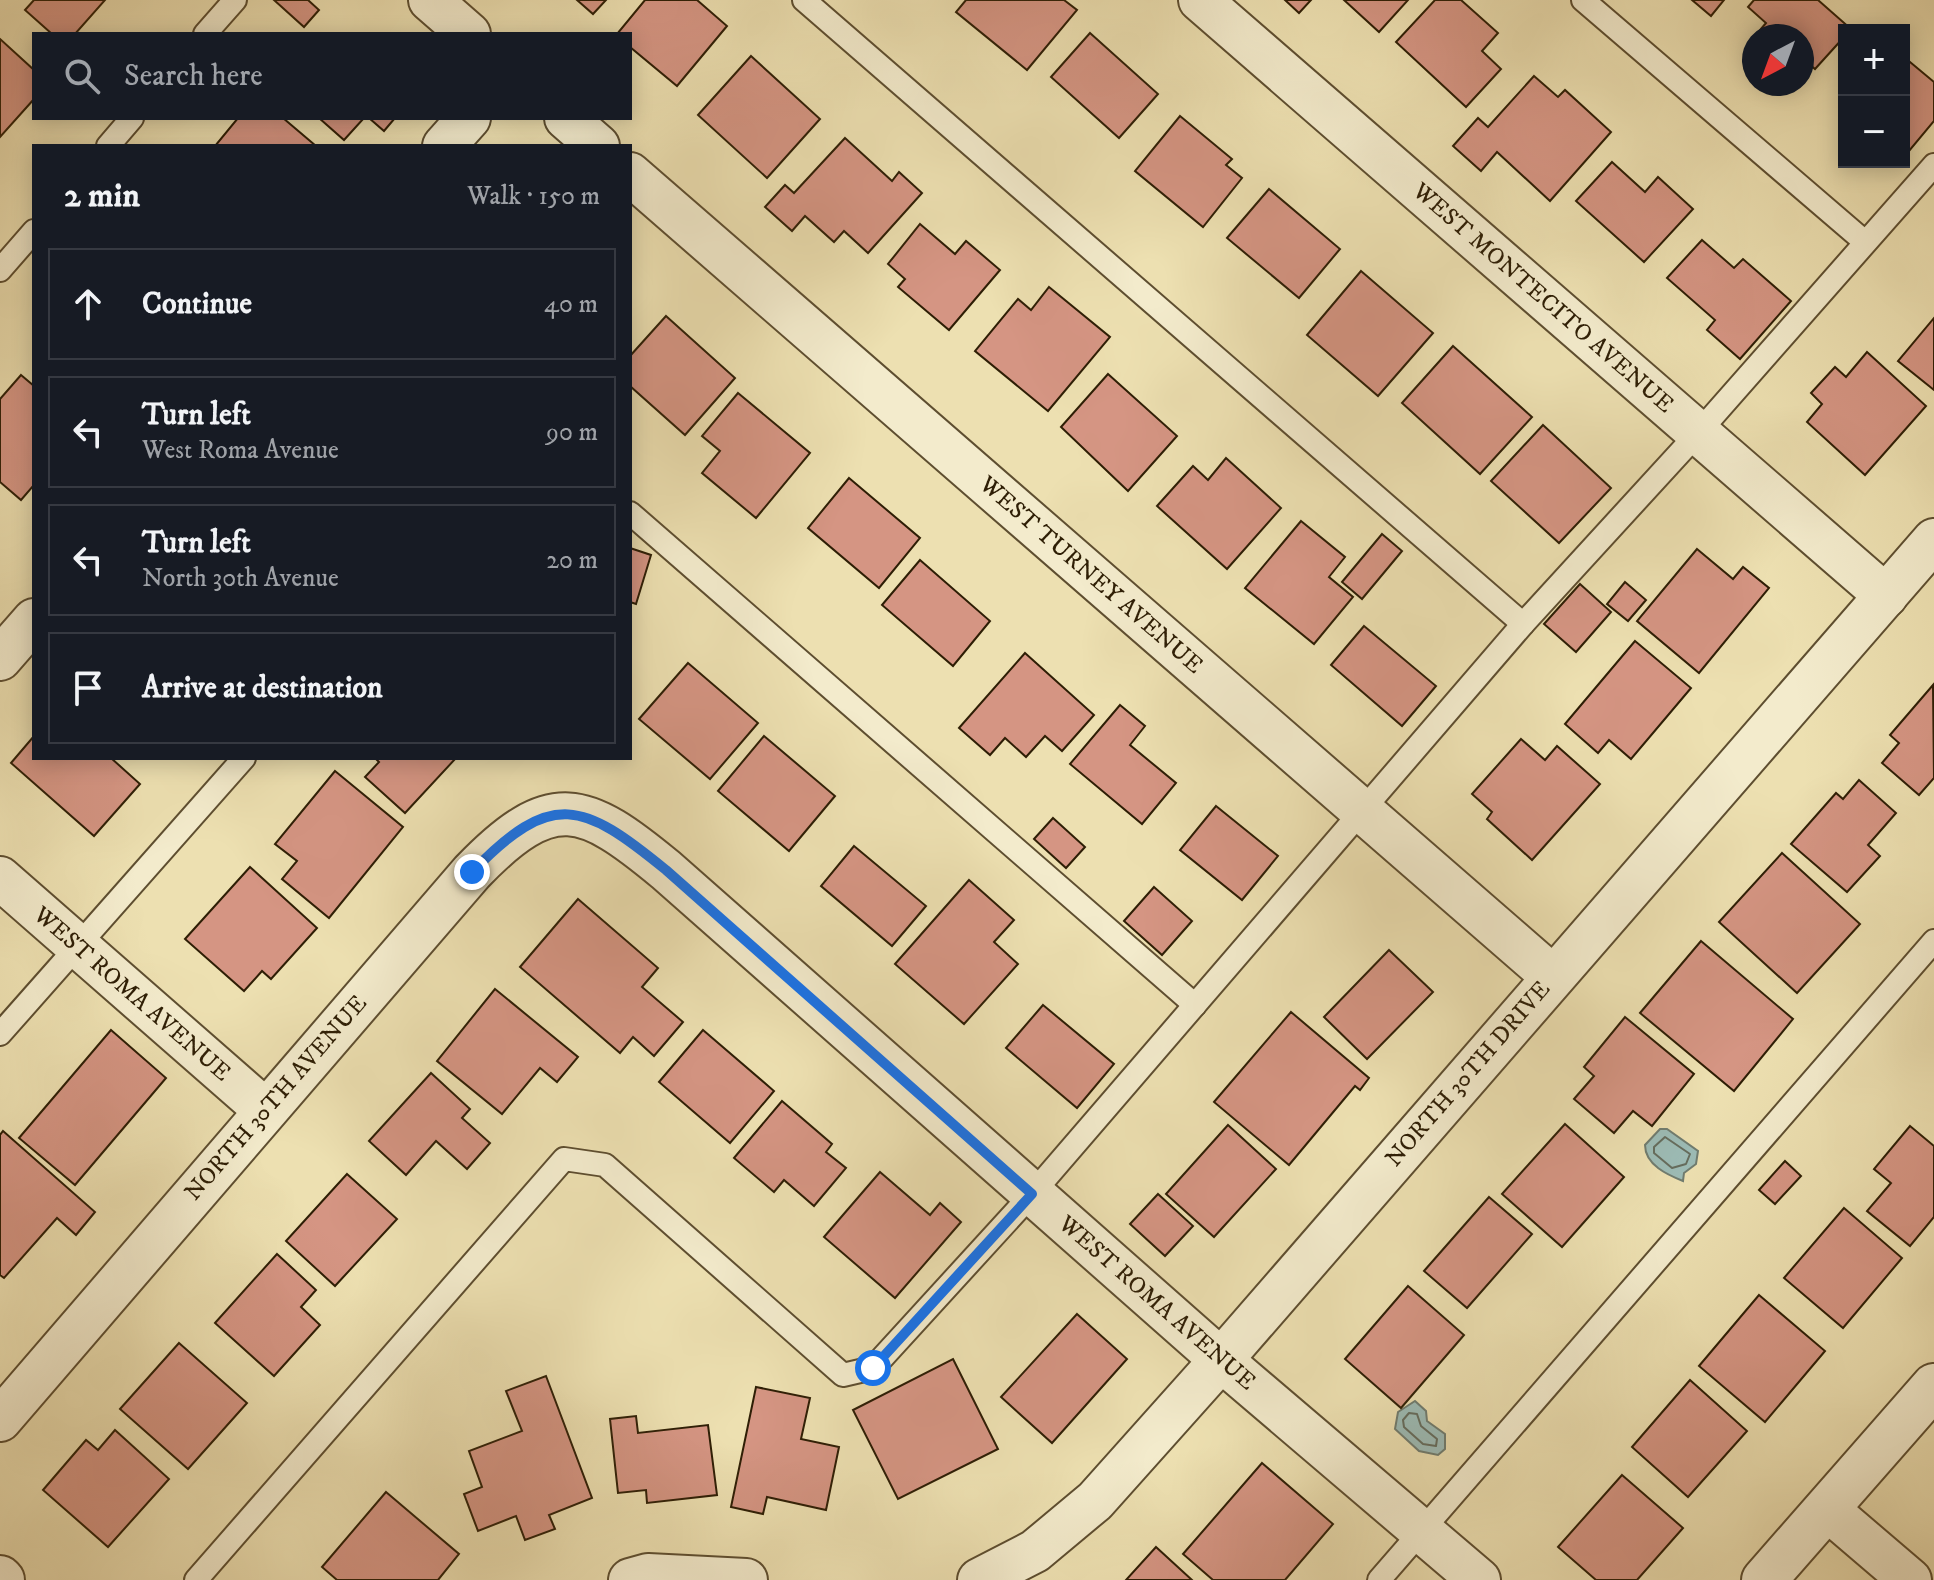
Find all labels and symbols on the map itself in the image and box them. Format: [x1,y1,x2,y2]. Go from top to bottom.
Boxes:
north arrow [1742,24,1814,96]
street label: WEST MONTECITO AVENUE [1405,176,1680,420]
street label: WEST TURNEY AVENUE [972,469,1209,680]
route end [454,854,490,890]
street label: WEST ROMA AVENUE [26,899,237,1088]
street label: NORTH 30TH DRIVE [1379,975,1557,1173]
street label: NORTH 30TH AVENUE [178,989,374,1207]
street label: WEST ROMA AVENUE [1051,1208,1262,1397]
route start [855,1350,891,1386]

